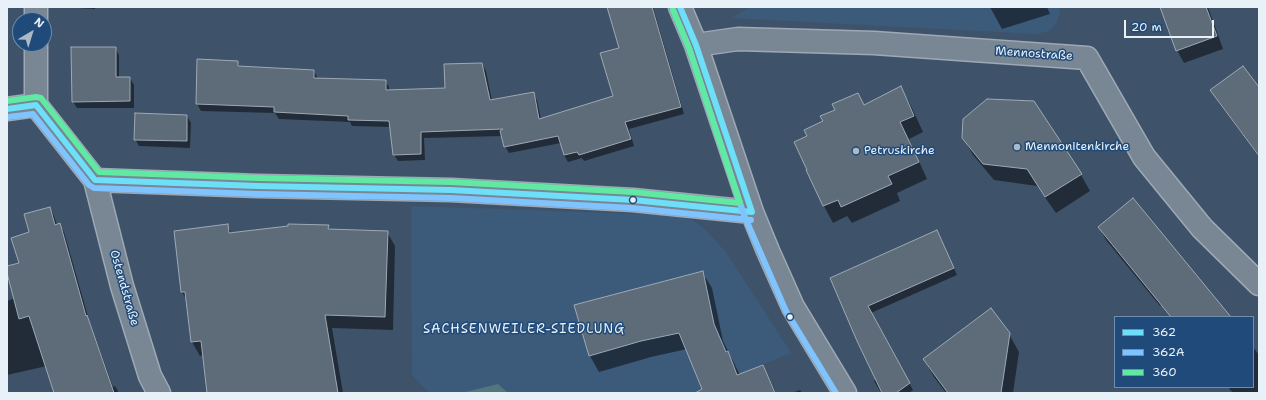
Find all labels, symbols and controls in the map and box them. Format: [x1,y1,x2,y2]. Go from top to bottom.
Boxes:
north arrow [12,12,52,52]
scale bar [1126,12,1216,38]
text: N [31,14,47,32]
text: 20 m [1131,19,1162,35]
street label: Mennostraße [995,44,1073,64]
place label: Mennonitenkirche [1025,140,1129,154]
marker: Mennonitenkirche [1012,142,1022,152]
place label: Petruskirche [864,144,935,158]
marker: Petruskirche [851,146,861,156]
unlabelled marker [628,195,638,205]
street label: Ostendstraße [106,248,142,328]
unlabelled marker [785,312,795,322]
legend [1114,316,1254,388]
district label: SACHSENWEILER-SIEDLUNG [423,322,625,338]
text: 362 [1152,324,1176,340]
text: 362A [1152,344,1184,360]
text: 360 [1152,364,1177,380]

